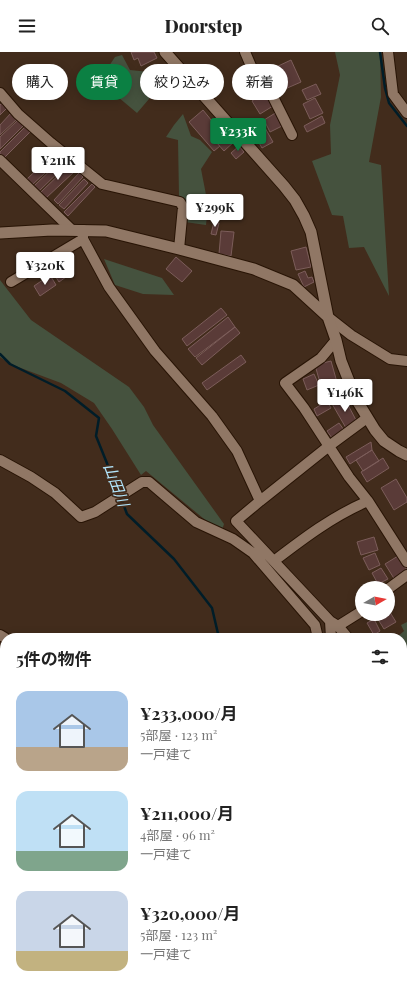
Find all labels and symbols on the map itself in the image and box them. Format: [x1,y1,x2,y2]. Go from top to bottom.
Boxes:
pin: ¥233K [210,118,266,152]
pin: ¥211K [30,147,86,181]
pin: ¥299K [187,194,243,228]
pin: ¥320K [17,252,73,286]
pin: ¥146K [317,379,373,413]
water label: 山田川 [100,460,135,511]
north arrow [355,581,395,621]

